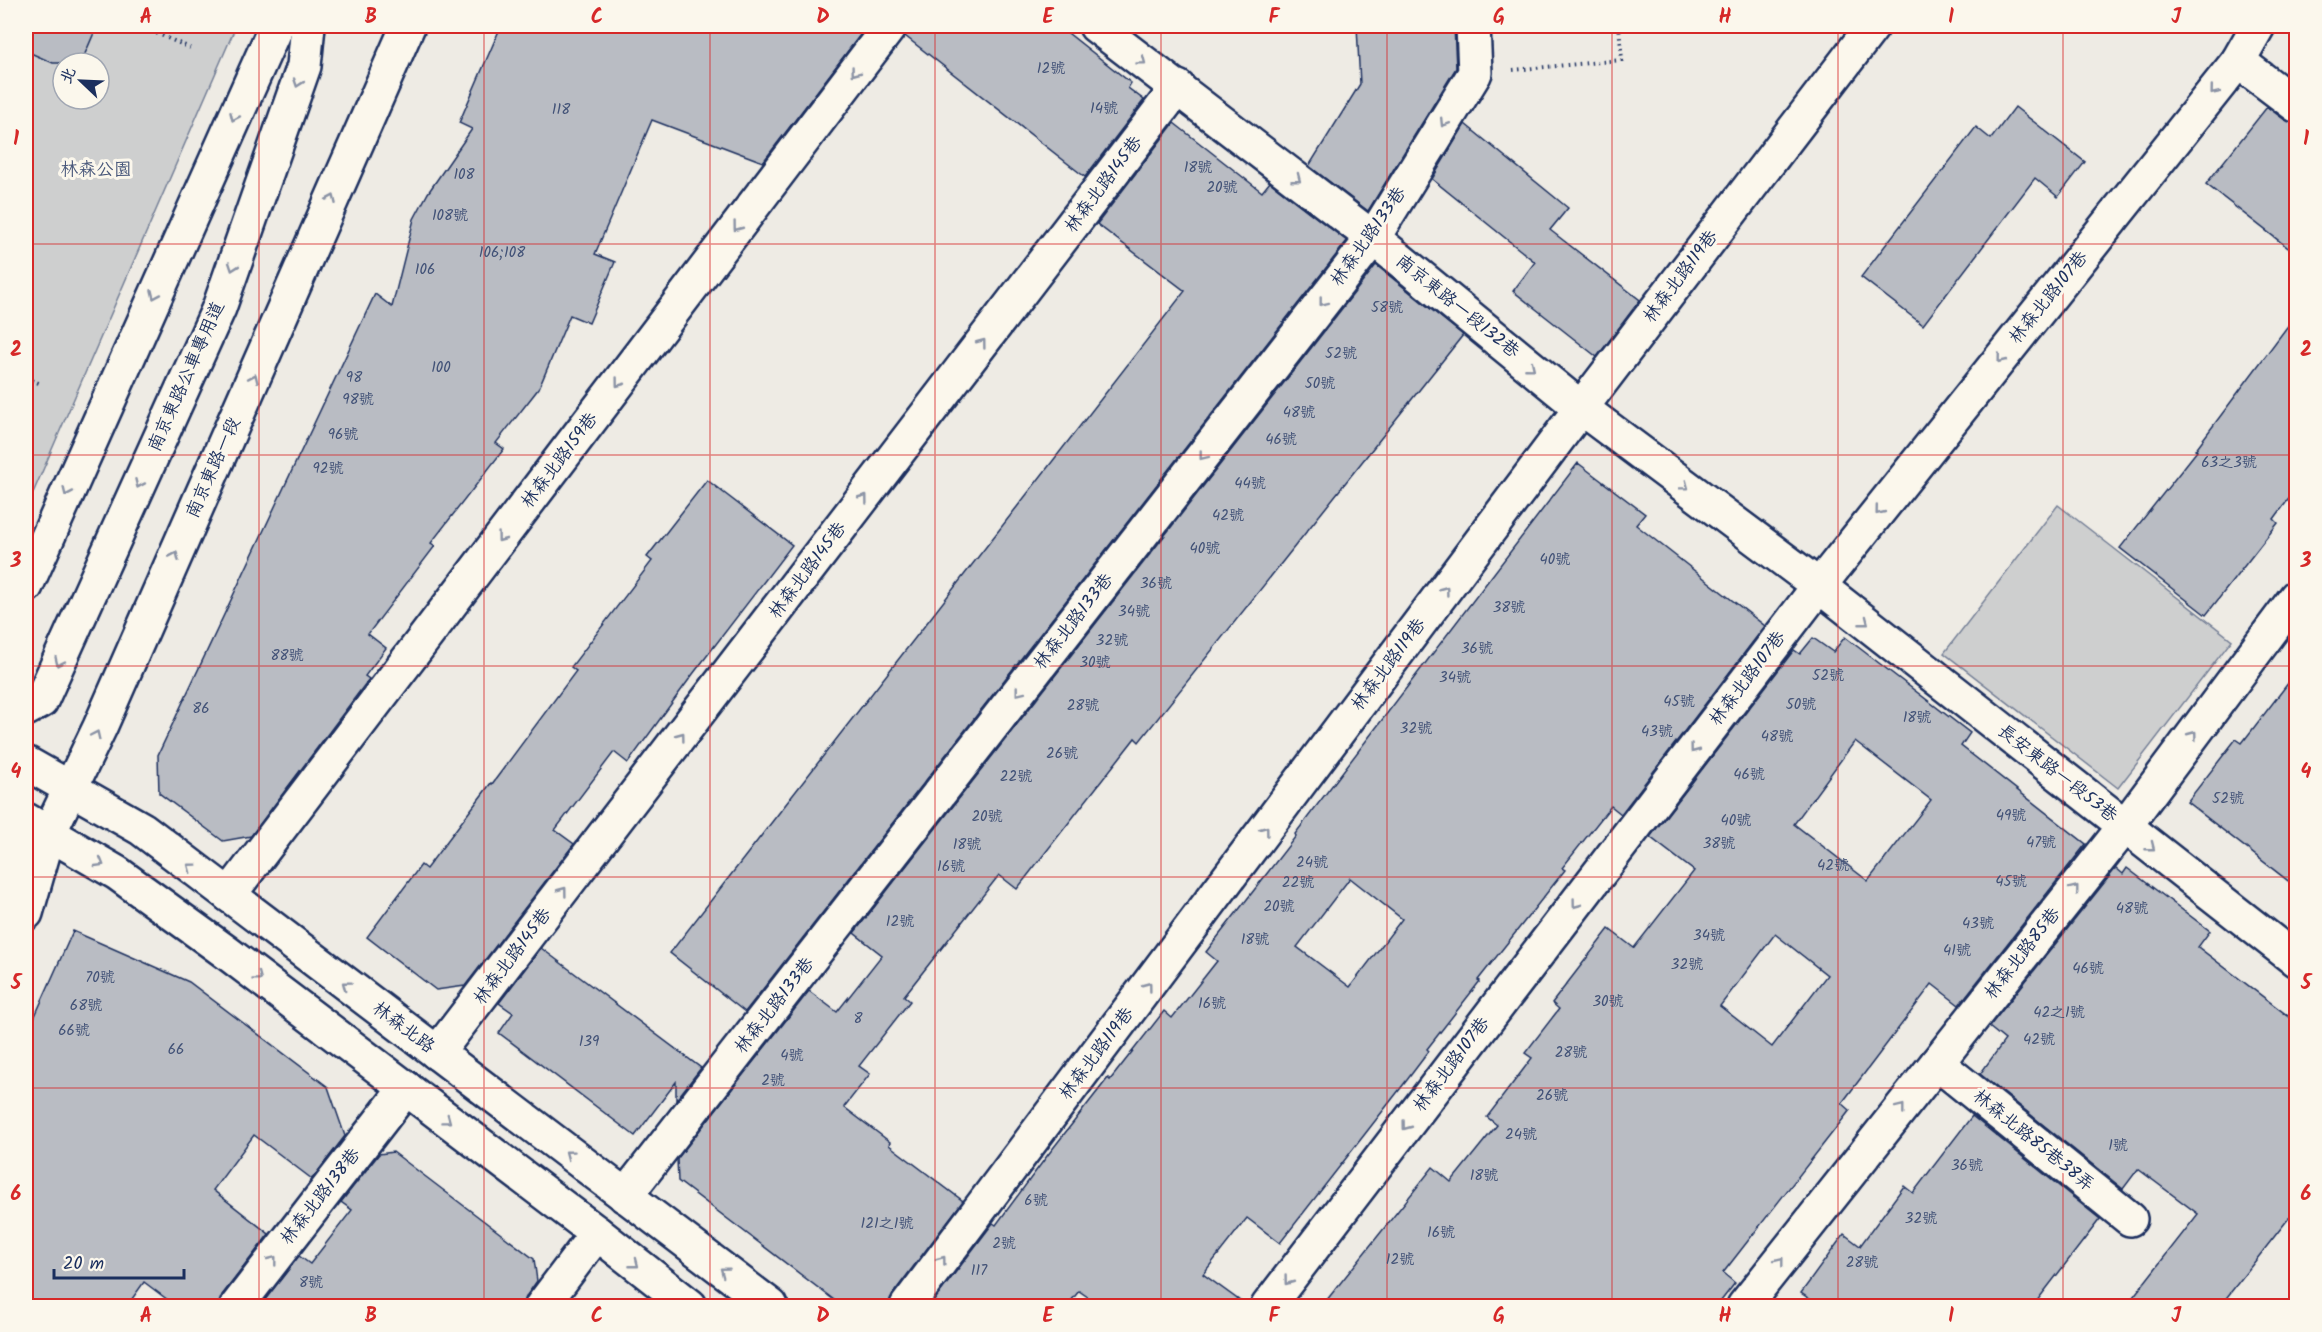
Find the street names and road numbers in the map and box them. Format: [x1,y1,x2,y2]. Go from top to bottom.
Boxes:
street label: 林森北路145巷 [1058,130,1150,240]
street label: 林森北路133巷 [1324,181,1414,293]
street label: 林森北路119巷 [1636,224,1726,330]
street label: 林森北路107巷 [2002,245,2096,351]
street label: 南京東路一段132巷 [1389,248,1525,366]
street label: 南京東路公車專用道 [141,297,233,457]
street label: 林森北路159巷 [514,407,606,515]
street label: 南京東路一段 [179,413,249,523]
street label: 林森北路145巷 [762,516,854,626]
street label: 林森北路133巷 [1027,567,1121,677]
street label: 林森北路119巷 [1344,612,1434,718]
street label: 林森北路107巷 [1702,625,1794,733]
street label: 長安東路一段53巷 [1991,718,2123,830]
street label: 林森北路145巷 [467,902,559,1012]
street label: 林森北路85巷 [1978,902,2068,1006]
street label: 林森北路133巷 [728,951,822,1061]
street label: 林森北路 [366,995,440,1061]
street label: 林森北路119巷 [1052,1001,1142,1107]
street label: 林森北路107巷 [1406,1011,1498,1119]
street label: 林森北路85巷38弄 [1966,1083,2100,1199]
street label: 林森北路138巷 [274,1142,368,1252]

